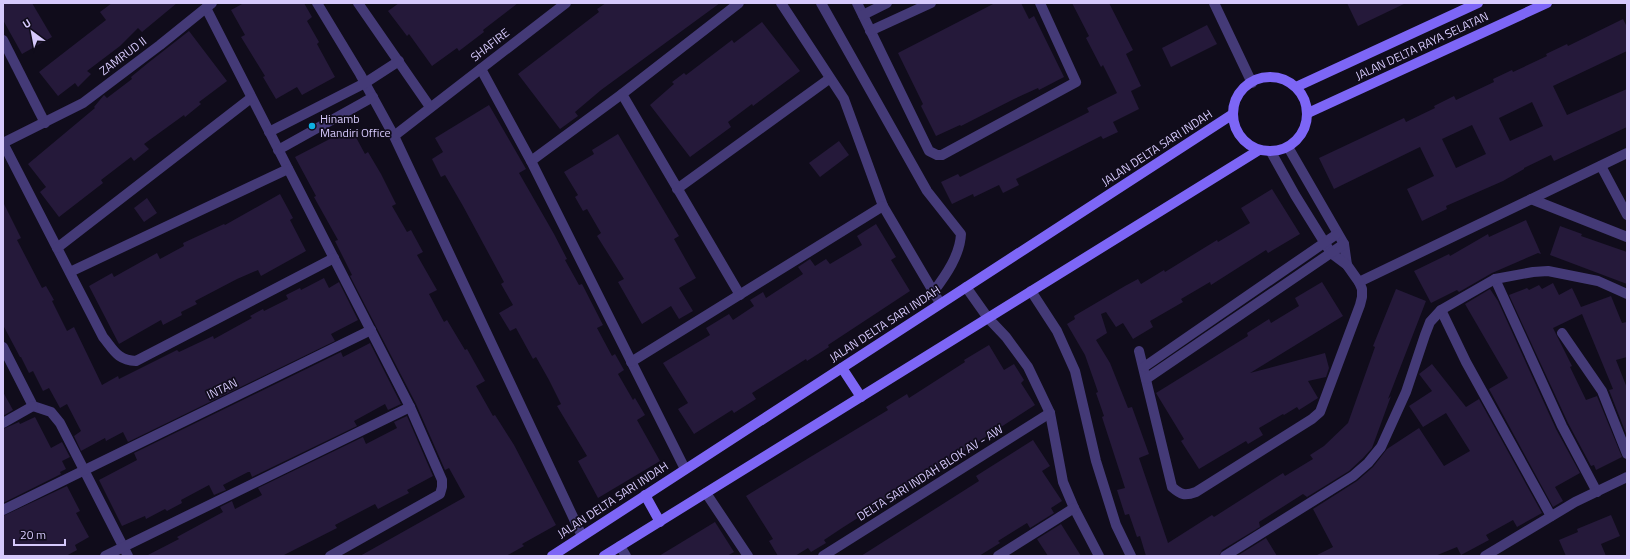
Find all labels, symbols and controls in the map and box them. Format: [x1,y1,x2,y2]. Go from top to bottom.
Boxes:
street label: JALAN DELTA RAYA SELATAN [1352,6,1491,85]
north arrow [12,12,52,52]
text: U [19,15,34,32]
street label: SHAFIRE [466,23,514,66]
street label: ZAMRUD II [95,31,150,80]
street label: JALAN DELTA SARI INDAH [1097,104,1216,191]
place label: Hinamb Mandiri Office [320,109,391,142]
marker: Hinamb Mandiri Office [307,121,317,131]
street label: JALAN DELTA SARI INDAH [825,280,944,367]
street label: INTAN [203,373,240,404]
street label: DELTA SARI INDAH BLOK AV - AW [853,419,1007,526]
street label: JALAN DELTA SARI INDAH [553,456,672,543]
scale bar [14,521,65,547]
text: 20 m [20,525,46,544]

